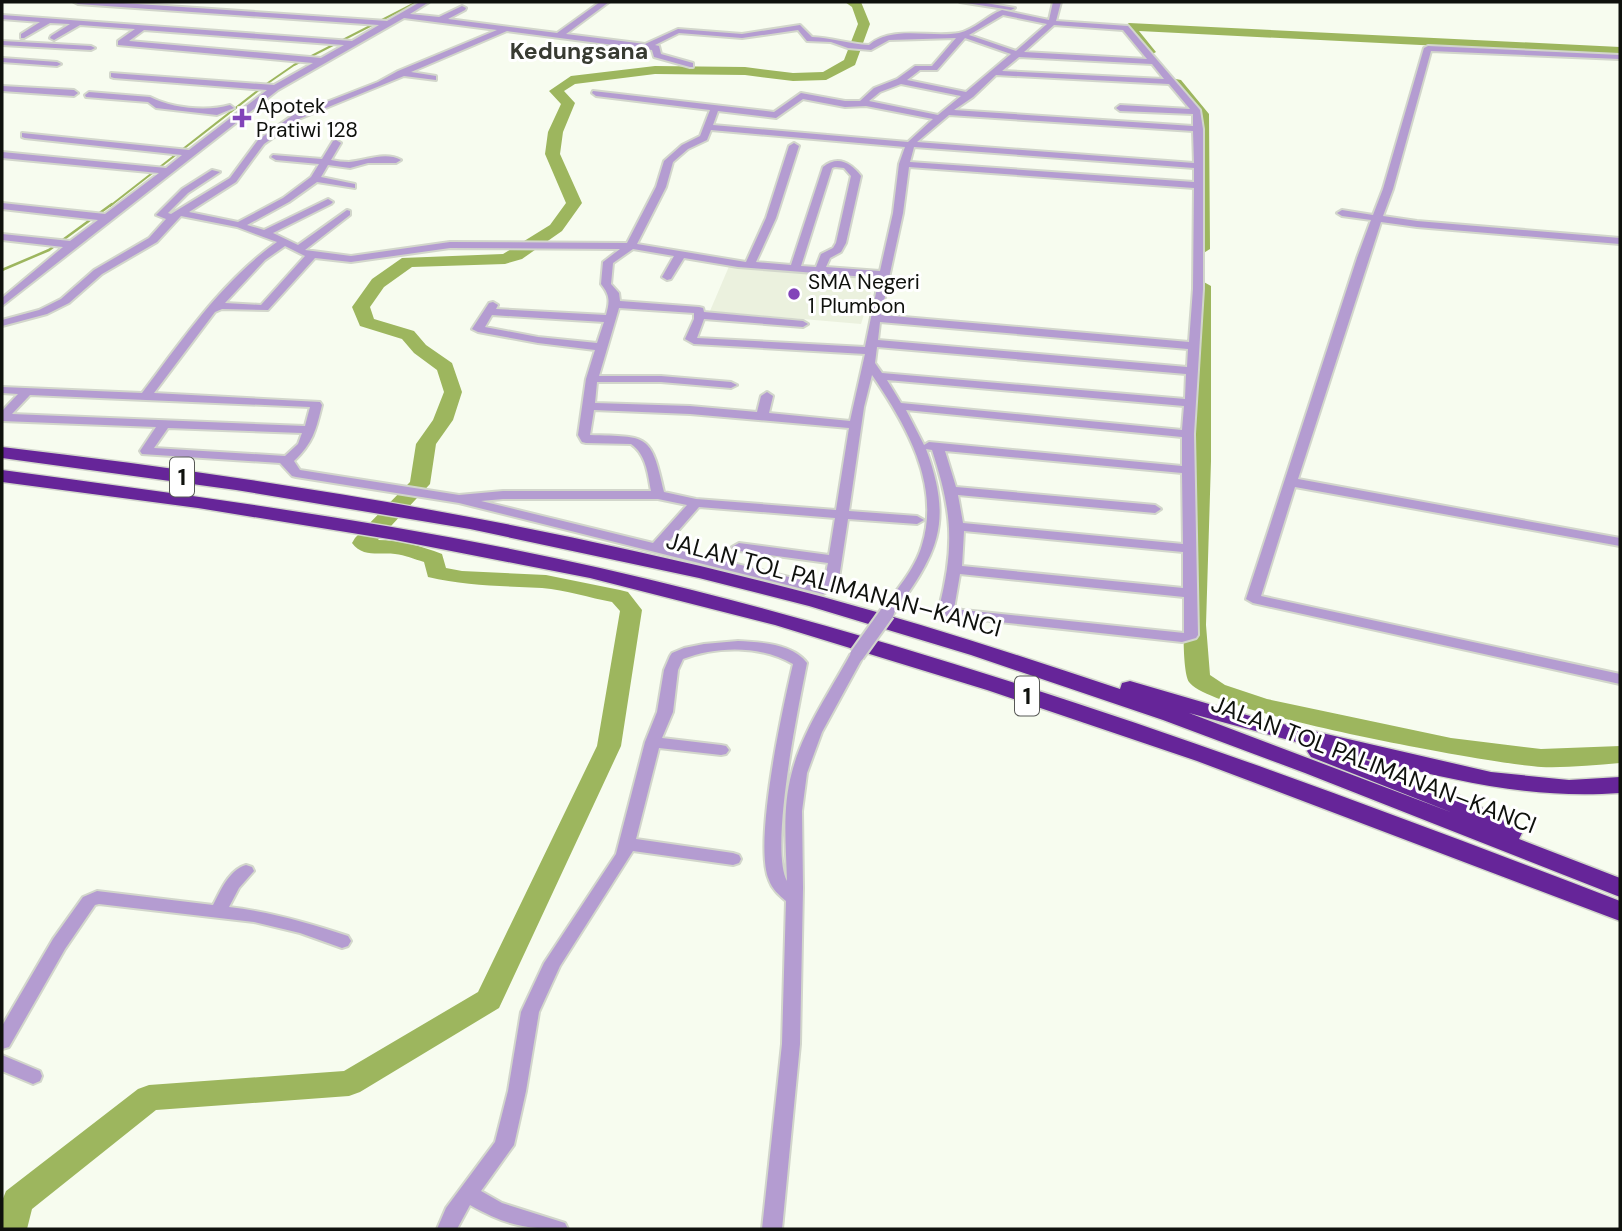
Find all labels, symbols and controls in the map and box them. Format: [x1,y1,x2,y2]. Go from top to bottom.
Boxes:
district label: Kedungsana [510,36,648,66]
place label: Apotek Pratiwi 128 [256,92,358,144]
marker: Apotek Pratiwi 128 [234,110,250,126]
place label: SMA Negeri 1 Plumbon [808,268,920,320]
marker: SMA Negeri 1 Plumbon [786,286,802,302]
road number: 1 [170,457,194,496]
street label: JALAN TOL PALIMANAN–KANCI [663,524,1005,644]
road number: 1 [1015,676,1039,716]
street label: JALAN TOL PALIMANAN–KANCI [1207,688,1541,840]

